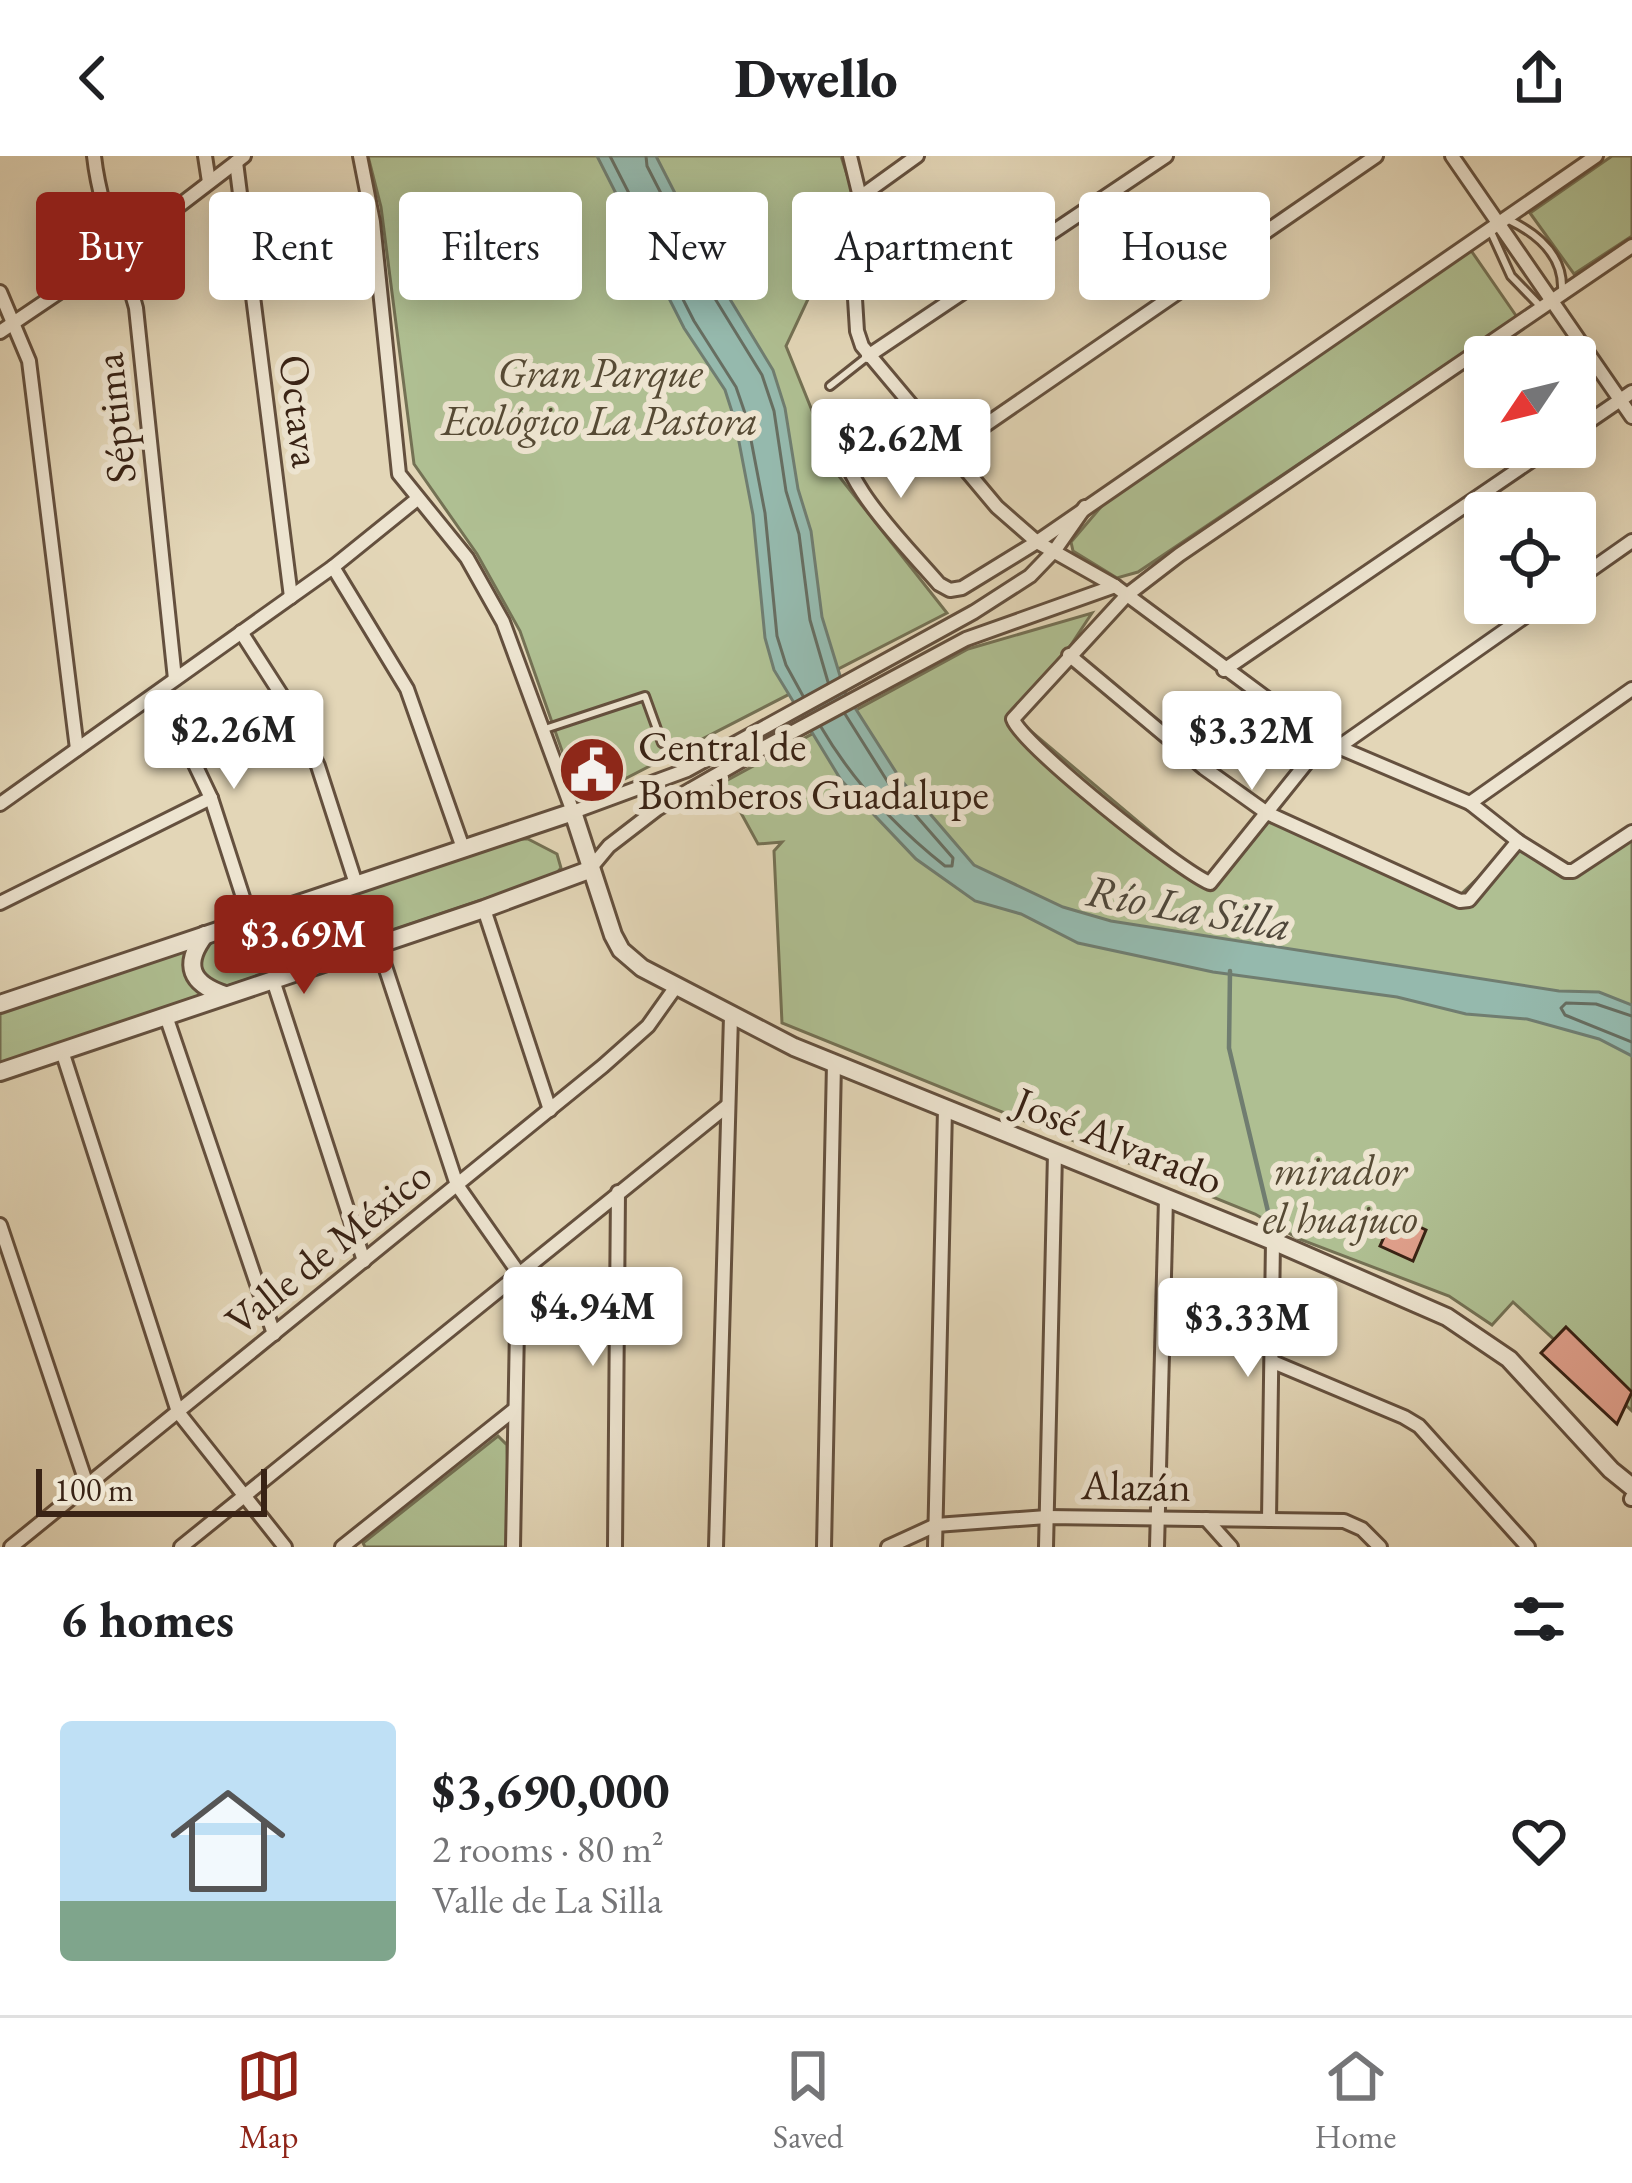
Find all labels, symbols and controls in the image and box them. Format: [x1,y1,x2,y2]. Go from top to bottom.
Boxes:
text: Dwello [734,43,898,113]
icon: back [60,45,126,111]
icon: share [1506,45,1572,111]
chip: Buy [36,192,185,300]
chip: Rent [209,192,375,300]
chip: Filters [399,192,582,300]
chip: New [606,192,768,300]
chip: Apartment [792,192,1055,300]
chip: House [1079,192,1270,300]
north arrow [1464,336,1596,468]
map controls [1464,336,1596,624]
park label: Gran Parque Ecológico La Pastora [440,345,758,448]
street label: Séptima [80,350,149,486]
street label: Octava [266,352,335,471]
pin: $2.62M [803,399,999,501]
text: $2.62M [838,412,964,463]
button: locate [1464,492,1596,624]
pin: $2.26M [136,690,332,792]
pin: $3.32M [1154,691,1350,793]
text: $2.26M [171,703,297,754]
text: $3.32M [1189,704,1315,755]
place label: Central de Bomberos Guadalupe [638,719,989,822]
public building icon: Central de Bomberos Guadalupe [557,735,627,805]
water label: Río La Silla [1082,860,1296,954]
pin: $3.69M [206,895,402,997]
text: $3.69M [241,908,367,959]
street label: José Alvarado [1004,1073,1231,1207]
park label: mirador el huajuco [1262,1143,1418,1246]
street label: Valle de México [214,1147,443,1347]
pin: $4.94M [495,1267,691,1369]
pin: $3.33M [1150,1278,1346,1380]
text: $4.94M [530,1280,656,1331]
text: $3.33M [1185,1291,1311,1342]
street label: Alazán [1080,1457,1191,1514]
scale bar [36,1463,267,1516]
text: 100 m [54,1468,134,1511]
text: 6 homes [60,1586,234,1652]
icon: filters [1506,1586,1572,1652]
text: $3,690,000 [432,1757,670,1823]
icon: home [156,1769,300,1913]
icon: heart [1506,1808,1572,1874]
text: 2 rooms · 80 m² [432,1823,664,1874]
text: Valle de La Silla [432,1874,662,1925]
tab: Map [236,2043,302,2158]
tab: Saved [773,2043,844,2158]
tab: Home [1315,2043,1396,2158]

